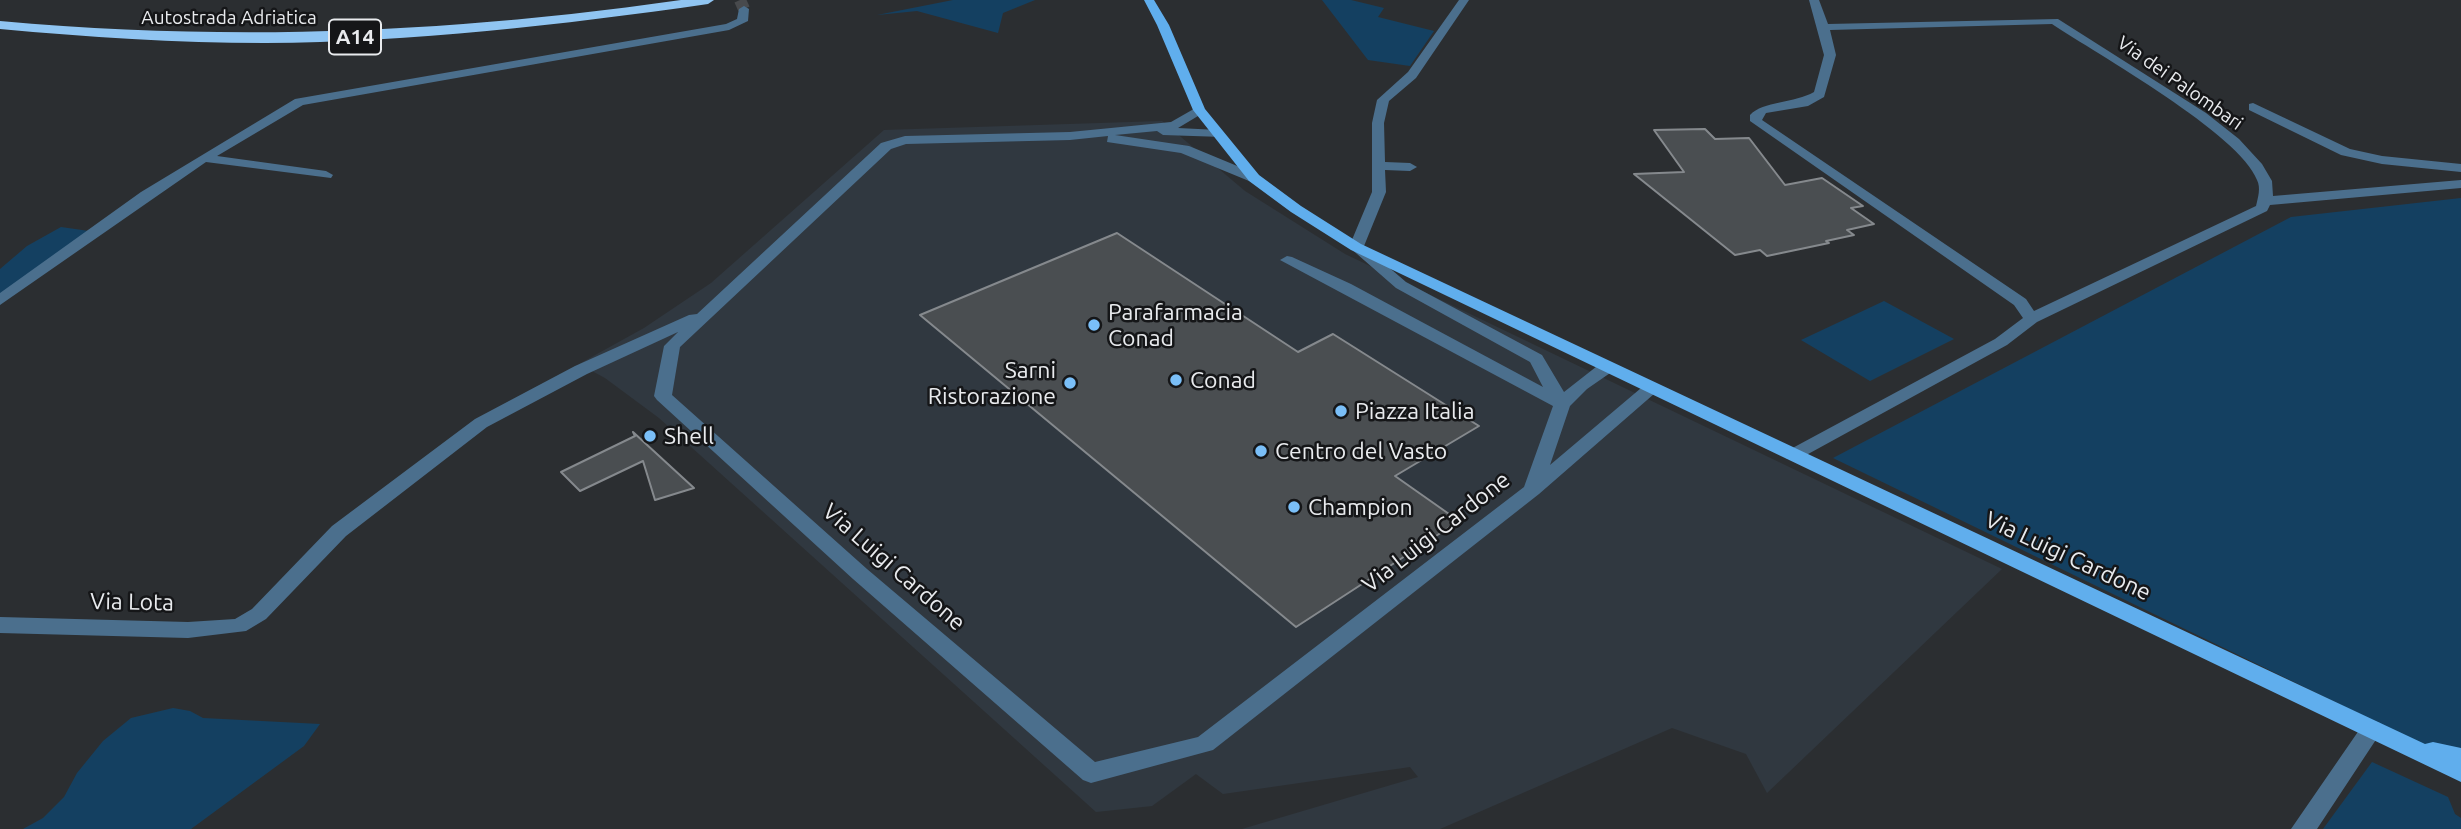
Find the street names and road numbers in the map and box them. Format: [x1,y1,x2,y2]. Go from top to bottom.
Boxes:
street label: Autostrada Adriatica [141,7,317,29]
road number: A14 [329,20,381,54]
street label: Via dei Palombari [2113,31,2247,135]
street label: Via Luigi Cardone [1357,466,1515,598]
street label: Via Luigi Cardone [817,498,971,636]
street label: Via Luigi Cardone [1981,505,2155,607]
street label: Via Lota [90,587,174,617]

